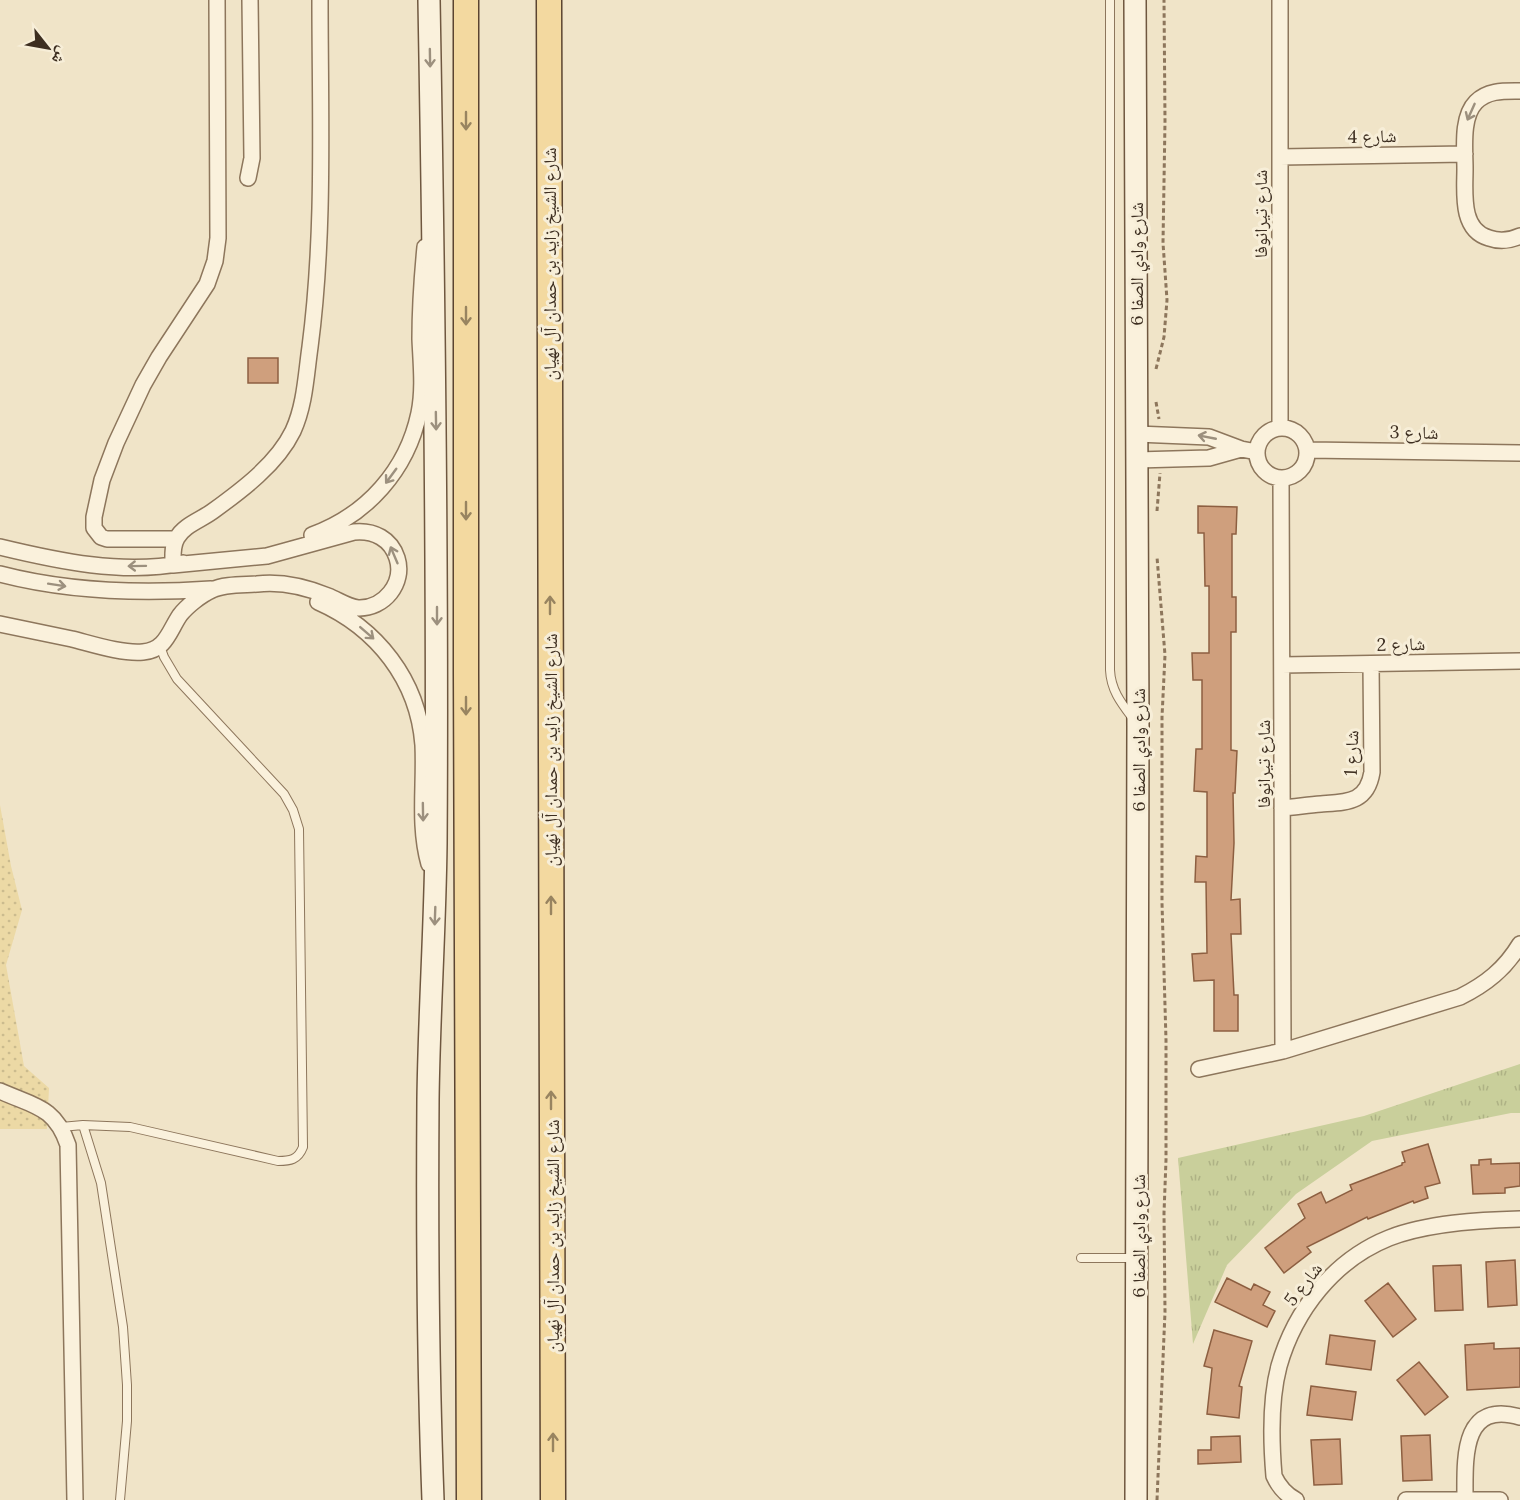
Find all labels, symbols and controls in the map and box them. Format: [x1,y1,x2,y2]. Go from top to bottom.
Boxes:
north arrow [18,18,78,78]
text: ش [48,43,74,68]
one-way arrow [424,48,436,68]
one-way arrow [1465,103,1476,121]
one-way arrow [460,111,472,131]
street label: شارع 4 [1347,124,1397,148]
street label: شارع الشيخ زايد بن حمدان آل نهيان [538,147,562,381]
street label: شارع تيرانوفا [1249,170,1272,258]
street label: شارع وادي الصفا 6 [1125,202,1151,326]
one-way arrow [460,306,472,326]
one-way arrow [430,411,442,431]
street label: شارع 3 [1389,420,1439,444]
one-way arrow [1198,431,1218,442]
one-way arrow [385,467,397,483]
one-way arrow [460,501,472,521]
one-way arrow [388,547,399,565]
one-way arrow [127,560,147,572]
one-way arrow [47,579,67,590]
one-way arrow [544,595,556,615]
one-way arrow [431,606,443,626]
one-way arrow [359,626,374,640]
street label: شارع 2 [1376,632,1426,656]
street label: شارع الشيخ زايد بن حمدان آل نهيان [539,633,563,867]
street label: شارع وادي الصفا 6 [1127,688,1153,812]
one-way arrow [460,696,472,716]
street label: شارع تيرانوفا [1252,720,1275,808]
street label: شارع 1 [1339,730,1363,776]
one-way arrow [417,801,429,821]
one-way arrow [545,895,557,915]
one-way arrow [429,906,440,926]
one-way arrow [546,1090,557,1110]
street label: شارع الشيخ زايد بن حمدان آل نهيان [541,1119,565,1353]
street label: شارع وادي الصفا 6 [1127,1174,1153,1298]
street label: شارع 5 [1279,1258,1327,1310]
one-way arrow [547,1432,559,1452]

